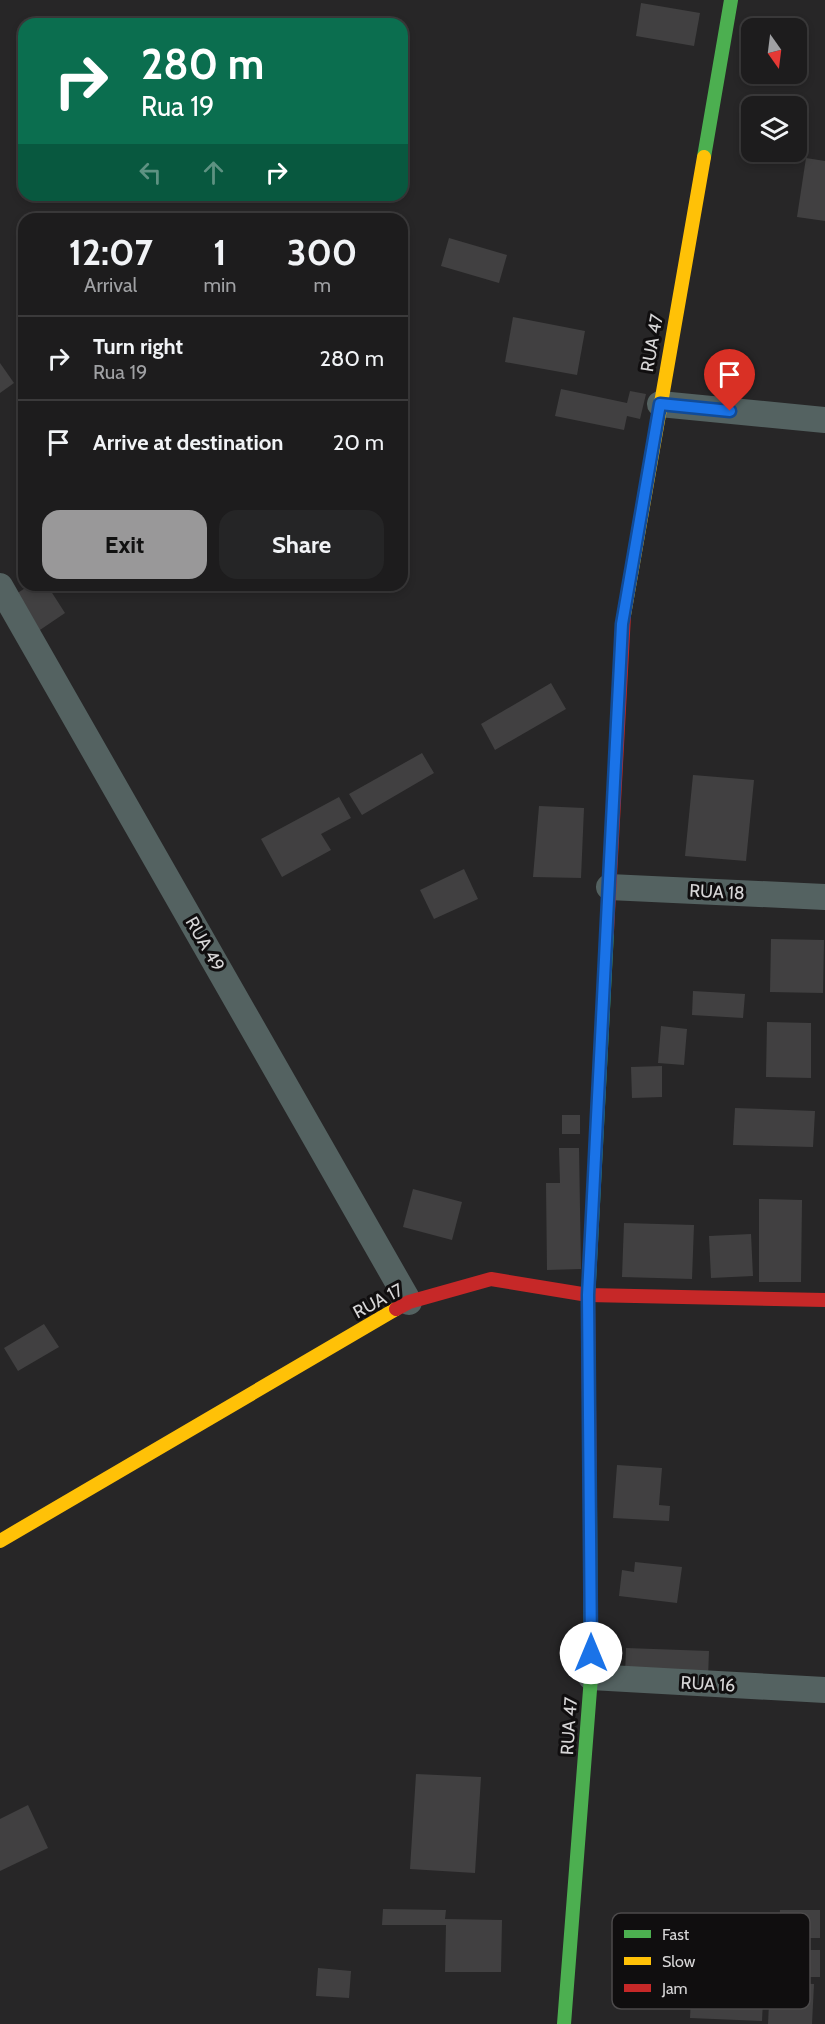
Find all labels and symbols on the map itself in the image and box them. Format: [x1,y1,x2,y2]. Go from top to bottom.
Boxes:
north arrow [741,18,807,84]
street label: RUA 47 [636,312,668,374]
pin [704,349,755,411]
street label: RUA 18 [689,880,745,904]
street label: RUA 49 [181,913,229,975]
street label: RUA 17 [349,1279,407,1323]
position arrow [559,1621,623,1685]
street label: RUA 16 [680,1672,736,1696]
street label: RUA 47 [556,1696,582,1756]
legend [612,1913,810,2009]
text: Fast [662,1925,690,1944]
text: Slow [662,1952,696,1971]
text: Jam [661,1979,688,1998]

